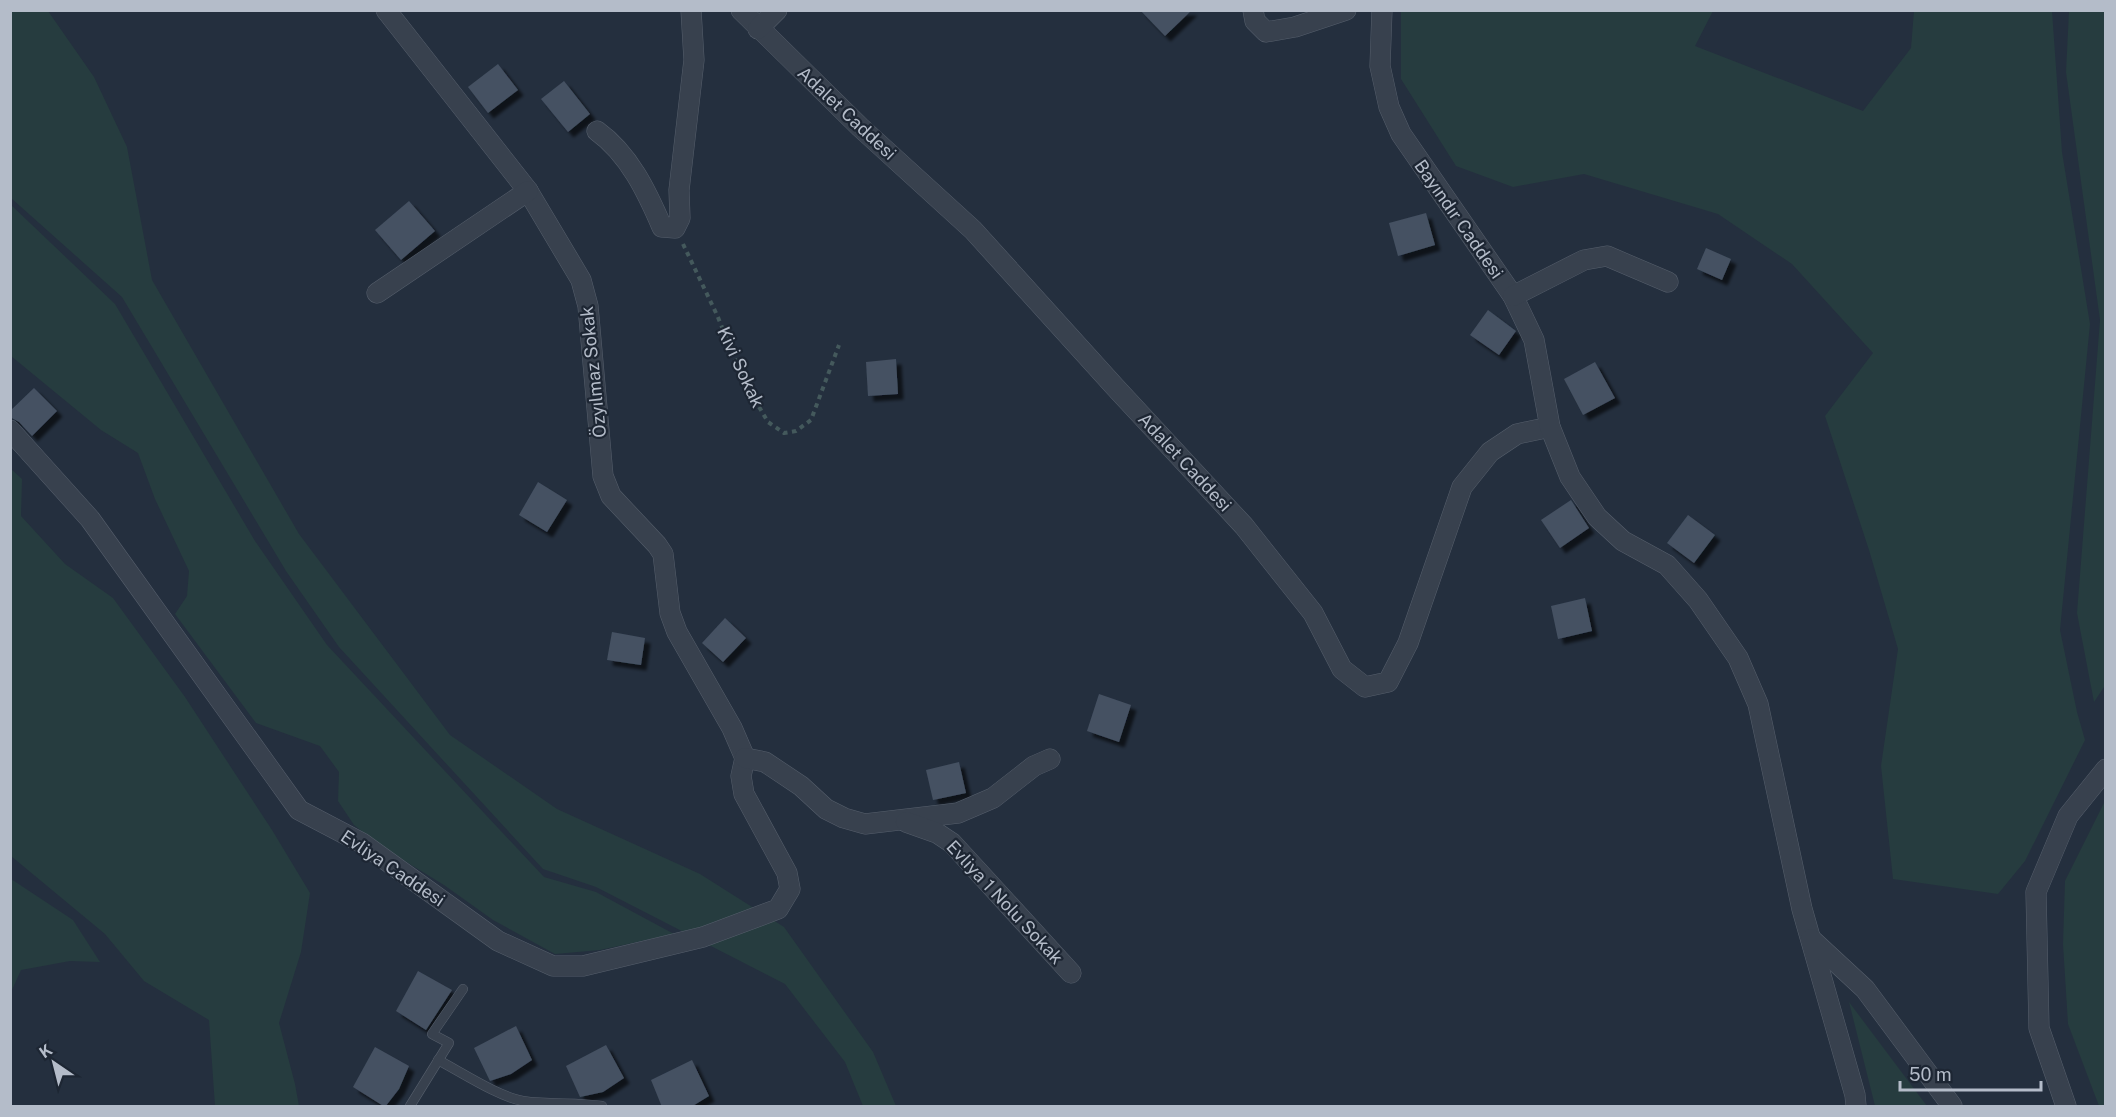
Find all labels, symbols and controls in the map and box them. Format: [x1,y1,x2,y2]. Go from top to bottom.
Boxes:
street label: Adalet Caddesi [793,62,901,164]
street label: Bayındır Caddesi [1410,155,1508,283]
street label: Özyılmaz Sokak [575,305,610,439]
street label: Kivi Sokak [713,323,769,411]
street label: Adalet Caddesi [1134,408,1236,516]
street label: Evliya Caddesi [337,825,449,911]
street label: Evliya 1 Nolu Sokak [942,836,1068,968]
north arrow [24,1033,84,1093]
text: K [36,1040,56,1062]
scale bar [1900,1054,2041,1092]
text: 50 m [1909,1064,1952,1085]

